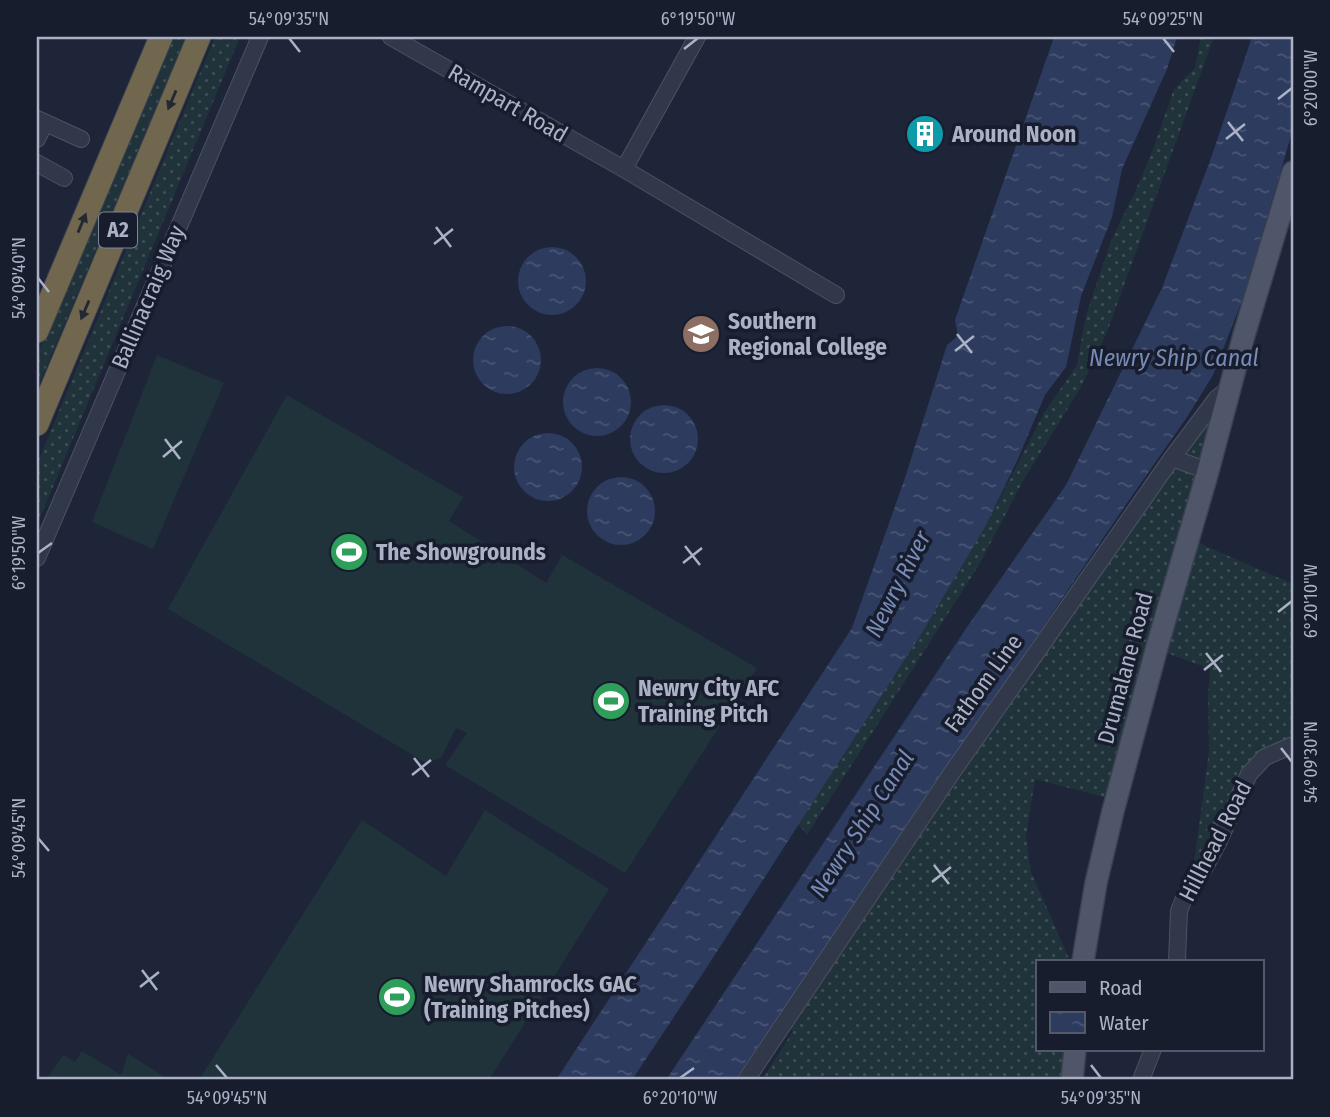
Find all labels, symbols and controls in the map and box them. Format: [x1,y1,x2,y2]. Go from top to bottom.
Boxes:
text: 54°09'35"N [249,8,329,30]
text: 6°19'50"W [661,8,736,30]
text: 54°09'25"N [1123,8,1203,30]
text: 6°20'00"W [1300,49,1322,126]
street label: Rampart Road [443,58,573,148]
one-way arrow [167,89,178,110]
building icon: Around Noon [904,113,946,155]
place label: Around Noon [951,120,1076,148]
road number: A2 [99,212,137,247]
one-way arrow [77,213,88,234]
street label: Ballinacraig Way [105,220,191,373]
text: 54°09'40"N [8,237,30,319]
one-way arrow [79,299,90,320]
place label: Southern Regional College [728,307,887,361]
school or university icon: Southern Regional College [680,313,722,355]
water label: Newry Ship Canal [1089,344,1259,372]
text: 6°19'50"W [8,515,30,590]
water label: Newry River [859,526,937,642]
sports icon: The Showgrounds [328,531,370,573]
place label: The Showgrounds [376,538,546,566]
text: 6°20'10"W [1300,563,1322,638]
street label: Drumalane Road [1091,589,1159,747]
street label: Fathom Line [938,629,1028,737]
place label: Newry City AFC Training Pitch [638,674,779,728]
sports icon: Newry City AFC Training Pitch [590,680,632,722]
text: 54°09'30"N [1300,721,1322,803]
water label: Newry Ship Canal [804,745,920,903]
street label: Hillhead Road [1173,776,1257,906]
text: 54°09'45"N [8,798,30,878]
legend [1036,960,1264,1050]
place label: Newry Shamrocks GAC (Training Pitches) [424,970,637,1024]
text: Road [1099,975,1143,1001]
sports icon: Newry Shamrocks GAC (Training Pitches) [376,976,418,1018]
text: Water [1099,1010,1149,1036]
text: 54°09'45"N [187,1087,267,1109]
text: 6°20'10"W [643,1087,718,1109]
text: 54°09'35"N [1061,1087,1141,1109]

